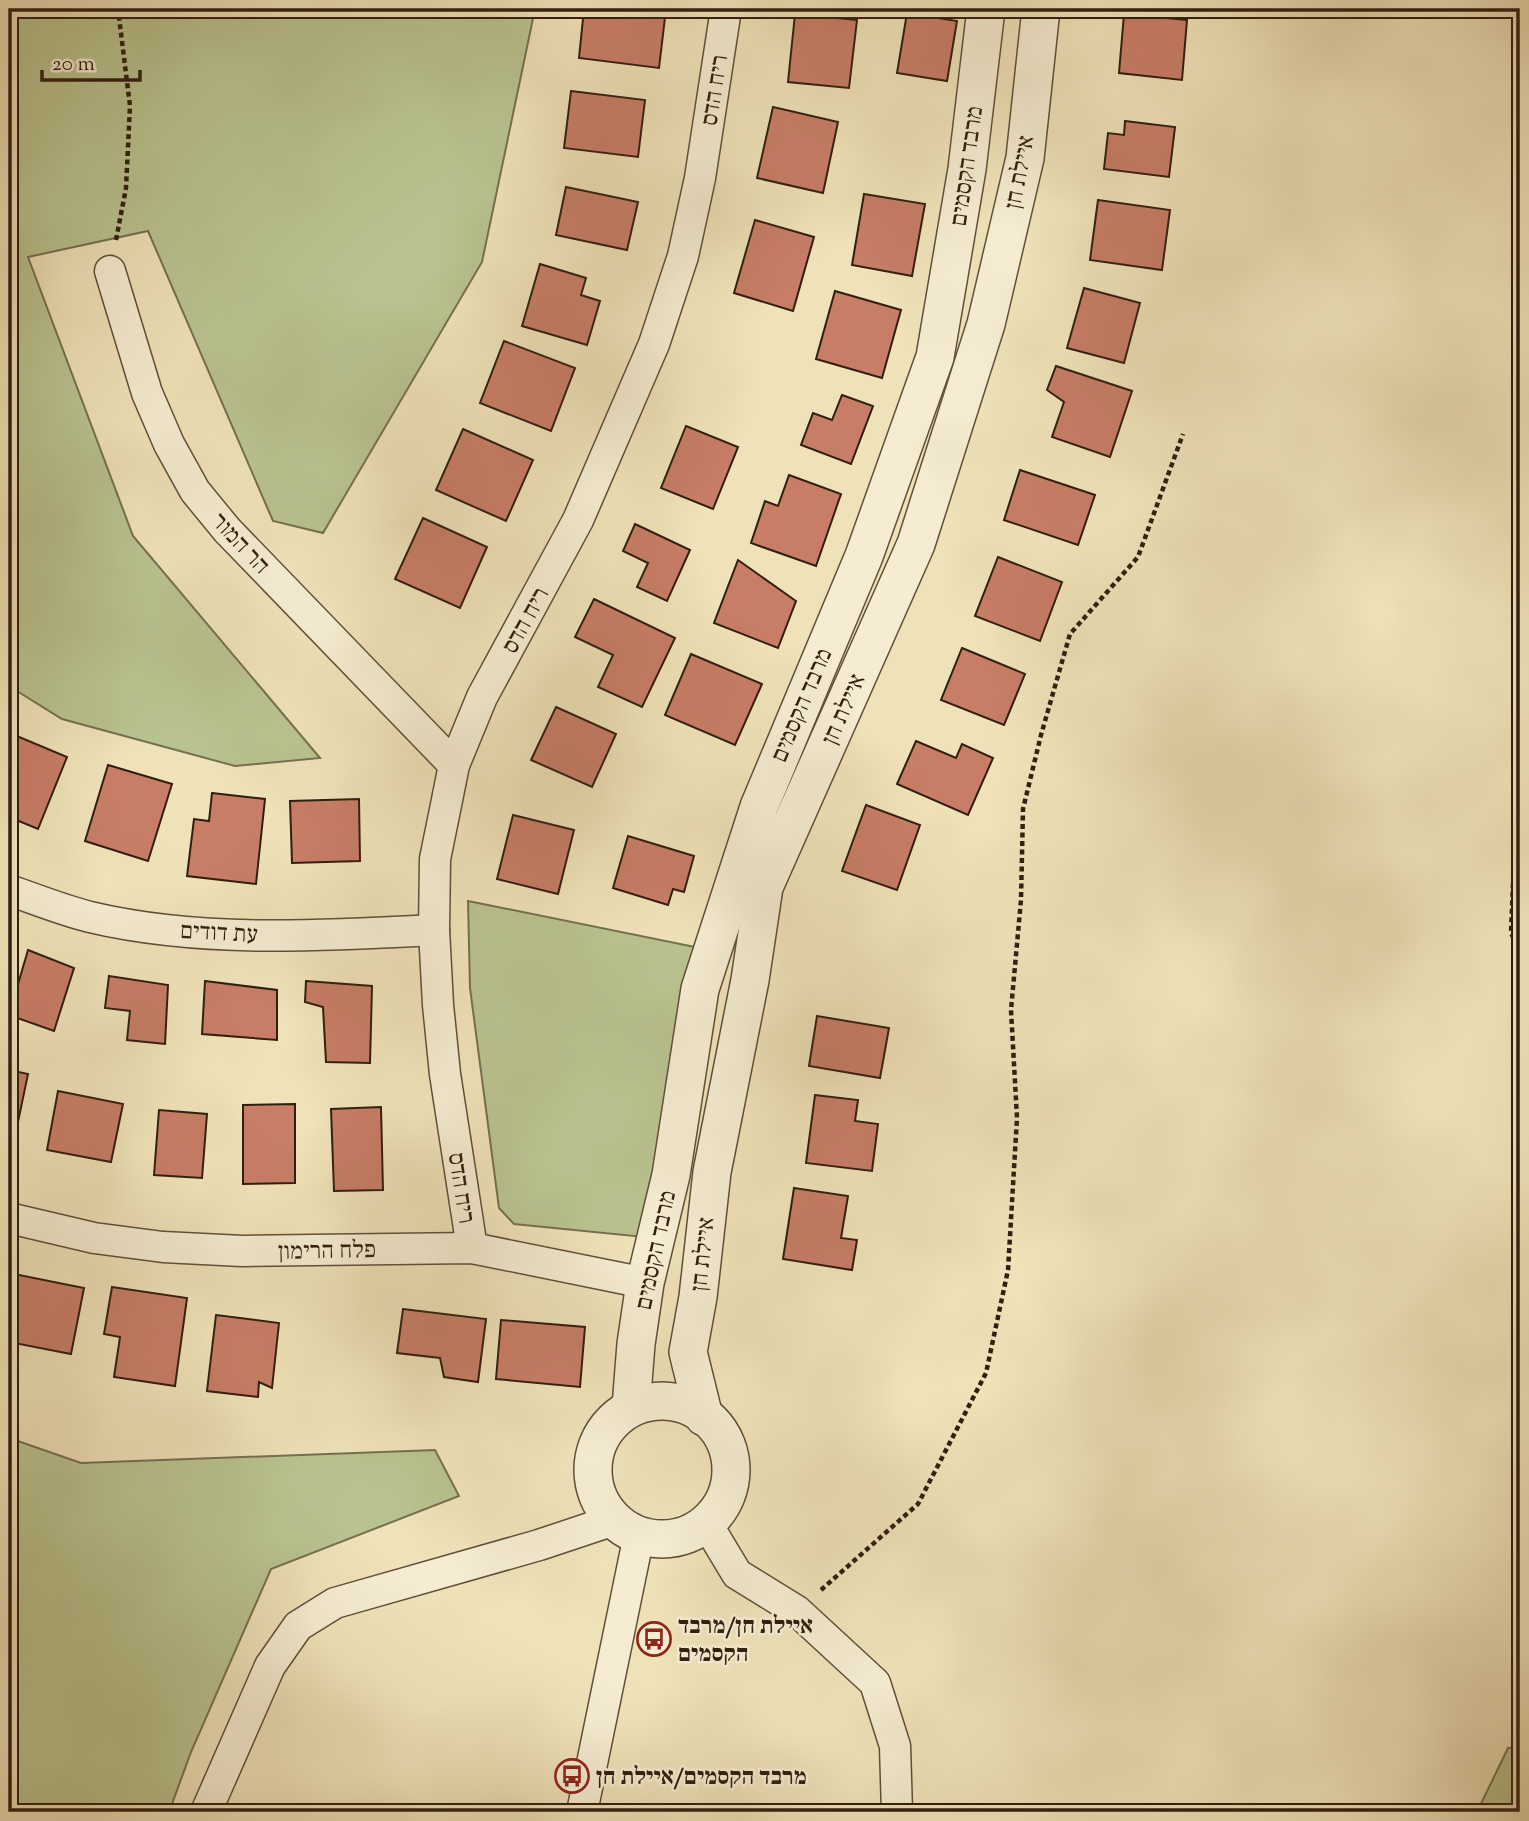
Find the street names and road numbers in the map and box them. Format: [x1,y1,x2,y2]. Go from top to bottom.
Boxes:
street label: ריח הדס [694,52,738,128]
street label: מרבד הקסמים [943,104,993,229]
street label: איילת חן [997,133,1045,212]
street label: הר המור [202,506,277,583]
street label: ריח הדס [495,582,559,660]
street label: מרבד הקסמים [764,643,842,768]
street label: איילת חן [814,669,876,751]
street label: עת דודים [179,915,259,953]
street label: ריח הדס [438,1150,482,1226]
street label: מרבד הקסמים [628,1188,686,1313]
street label: איילת חן [683,1215,725,1293]
street label: פלח הרימון [278,1234,376,1270]

